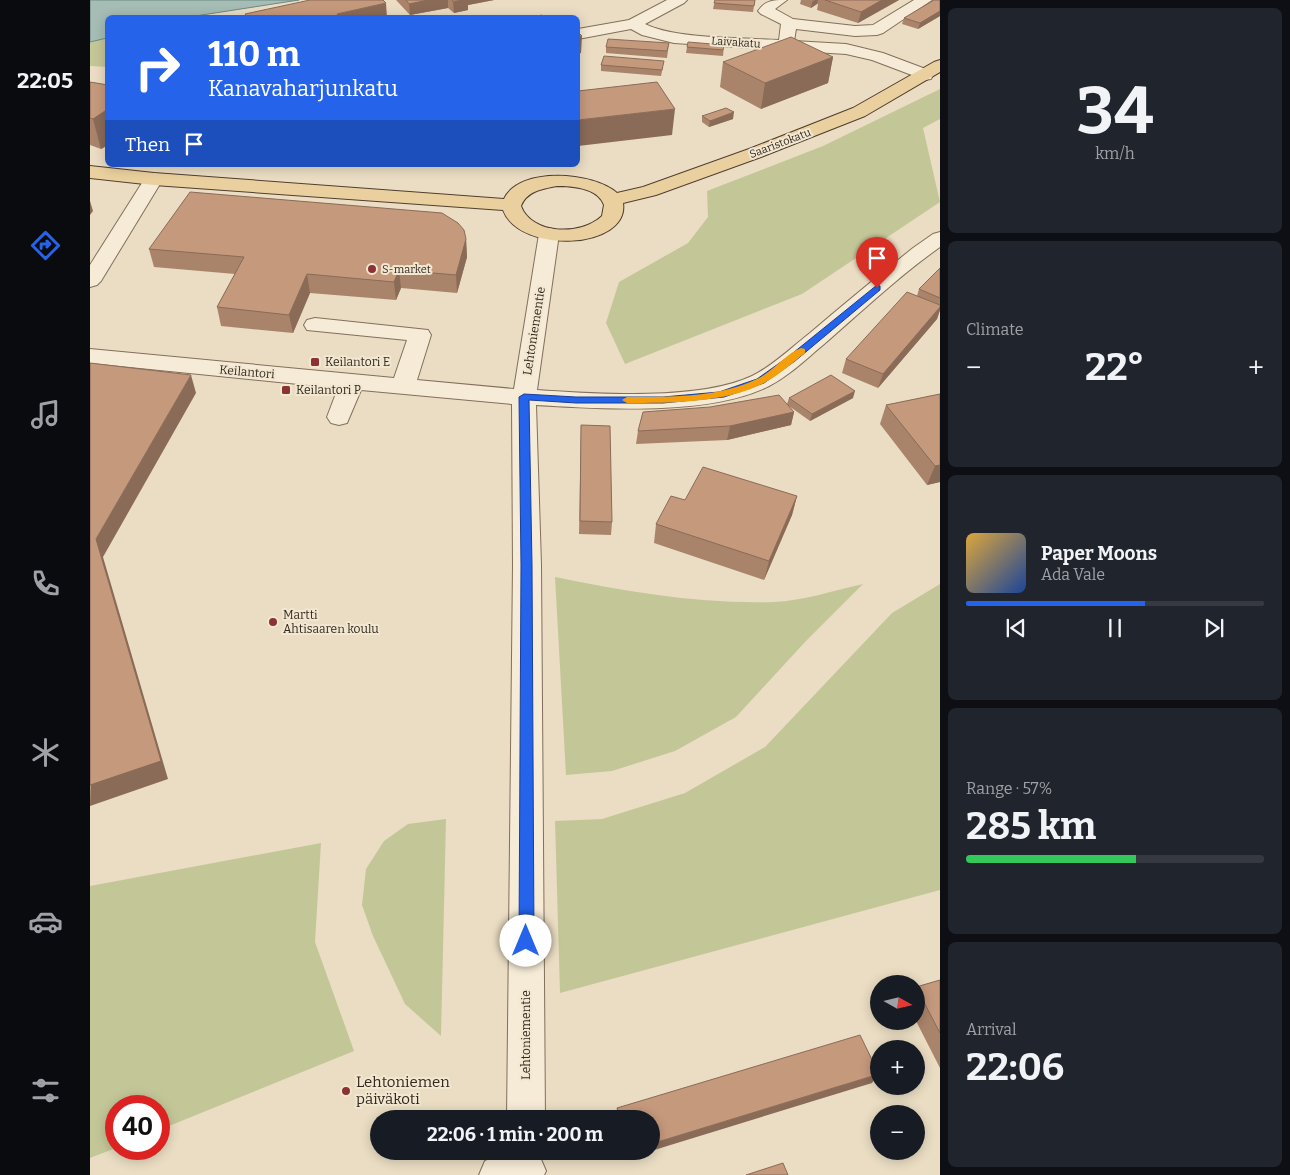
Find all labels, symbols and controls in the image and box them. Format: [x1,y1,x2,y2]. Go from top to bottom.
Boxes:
text: 110 m [208,33,300,75]
street label: Laivakatu [711,34,761,51]
icon: right [125,35,190,100]
text: 22:05 [17,67,73,94]
text: 34 [1076,72,1154,150]
text: Kanavaharjunkatu [208,75,398,102]
street label: Saaristokatu [748,126,813,161]
icon: arrive [180,130,208,158]
text: Then [125,133,170,156]
text: km/h [1095,144,1135,163]
icon: directions [28,228,63,263]
pin [856,237,898,288]
icon: arrive [863,244,891,272]
marker: S-market [366,263,378,275]
place label: S-market [382,263,431,276]
street label: Lehtoniementie [520,286,548,376]
text: Climate [966,320,1024,339]
text: 22° [1085,344,1144,390]
text: − [966,351,981,384]
text: + [1248,351,1264,384]
place label: Keilantori E [325,355,390,369]
marker: Keilantori E [309,356,321,368]
street label: Keilantori [219,363,276,381]
place label: Keilantori P [296,383,361,397]
marker: Keilantori P [280,384,292,396]
icon: music [28,397,63,432]
text: Paper Moons [1041,542,1157,565]
text: Ada Vale [1041,565,1105,584]
icon: phone [28,566,63,601]
place label: Martti Ahtisaaren koulu [283,608,379,636]
icon: previous [1002,614,1030,642]
icon: pause [1101,614,1129,642]
icon: next [1200,614,1228,642]
marker: Martti Ahtisaaren koulu [267,616,279,628]
icon: climate [28,735,63,770]
text: Range · 57% [966,779,1052,798]
text: 285 km [966,803,1096,849]
icon: car [28,904,63,939]
position arrow [499,914,551,966]
north arrow [870,975,925,1030]
map controls [870,975,925,1160]
street label: Lehtoniementie [519,990,533,1080]
text: Arrival [966,1020,1017,1039]
button: + [870,1040,925,1095]
text: 22:06 [966,1044,1064,1090]
icon: filters [28,1073,63,1108]
place label: Lehtoniemen päiväkoti [356,1073,450,1108]
marker: Lehtoniemen päiväkoti [340,1085,352,1097]
speed limit sign: 40 [105,1095,170,1160]
button: − [870,1105,925,1160]
text: 22:06 · 1 min · 200 m [427,1123,603,1146]

